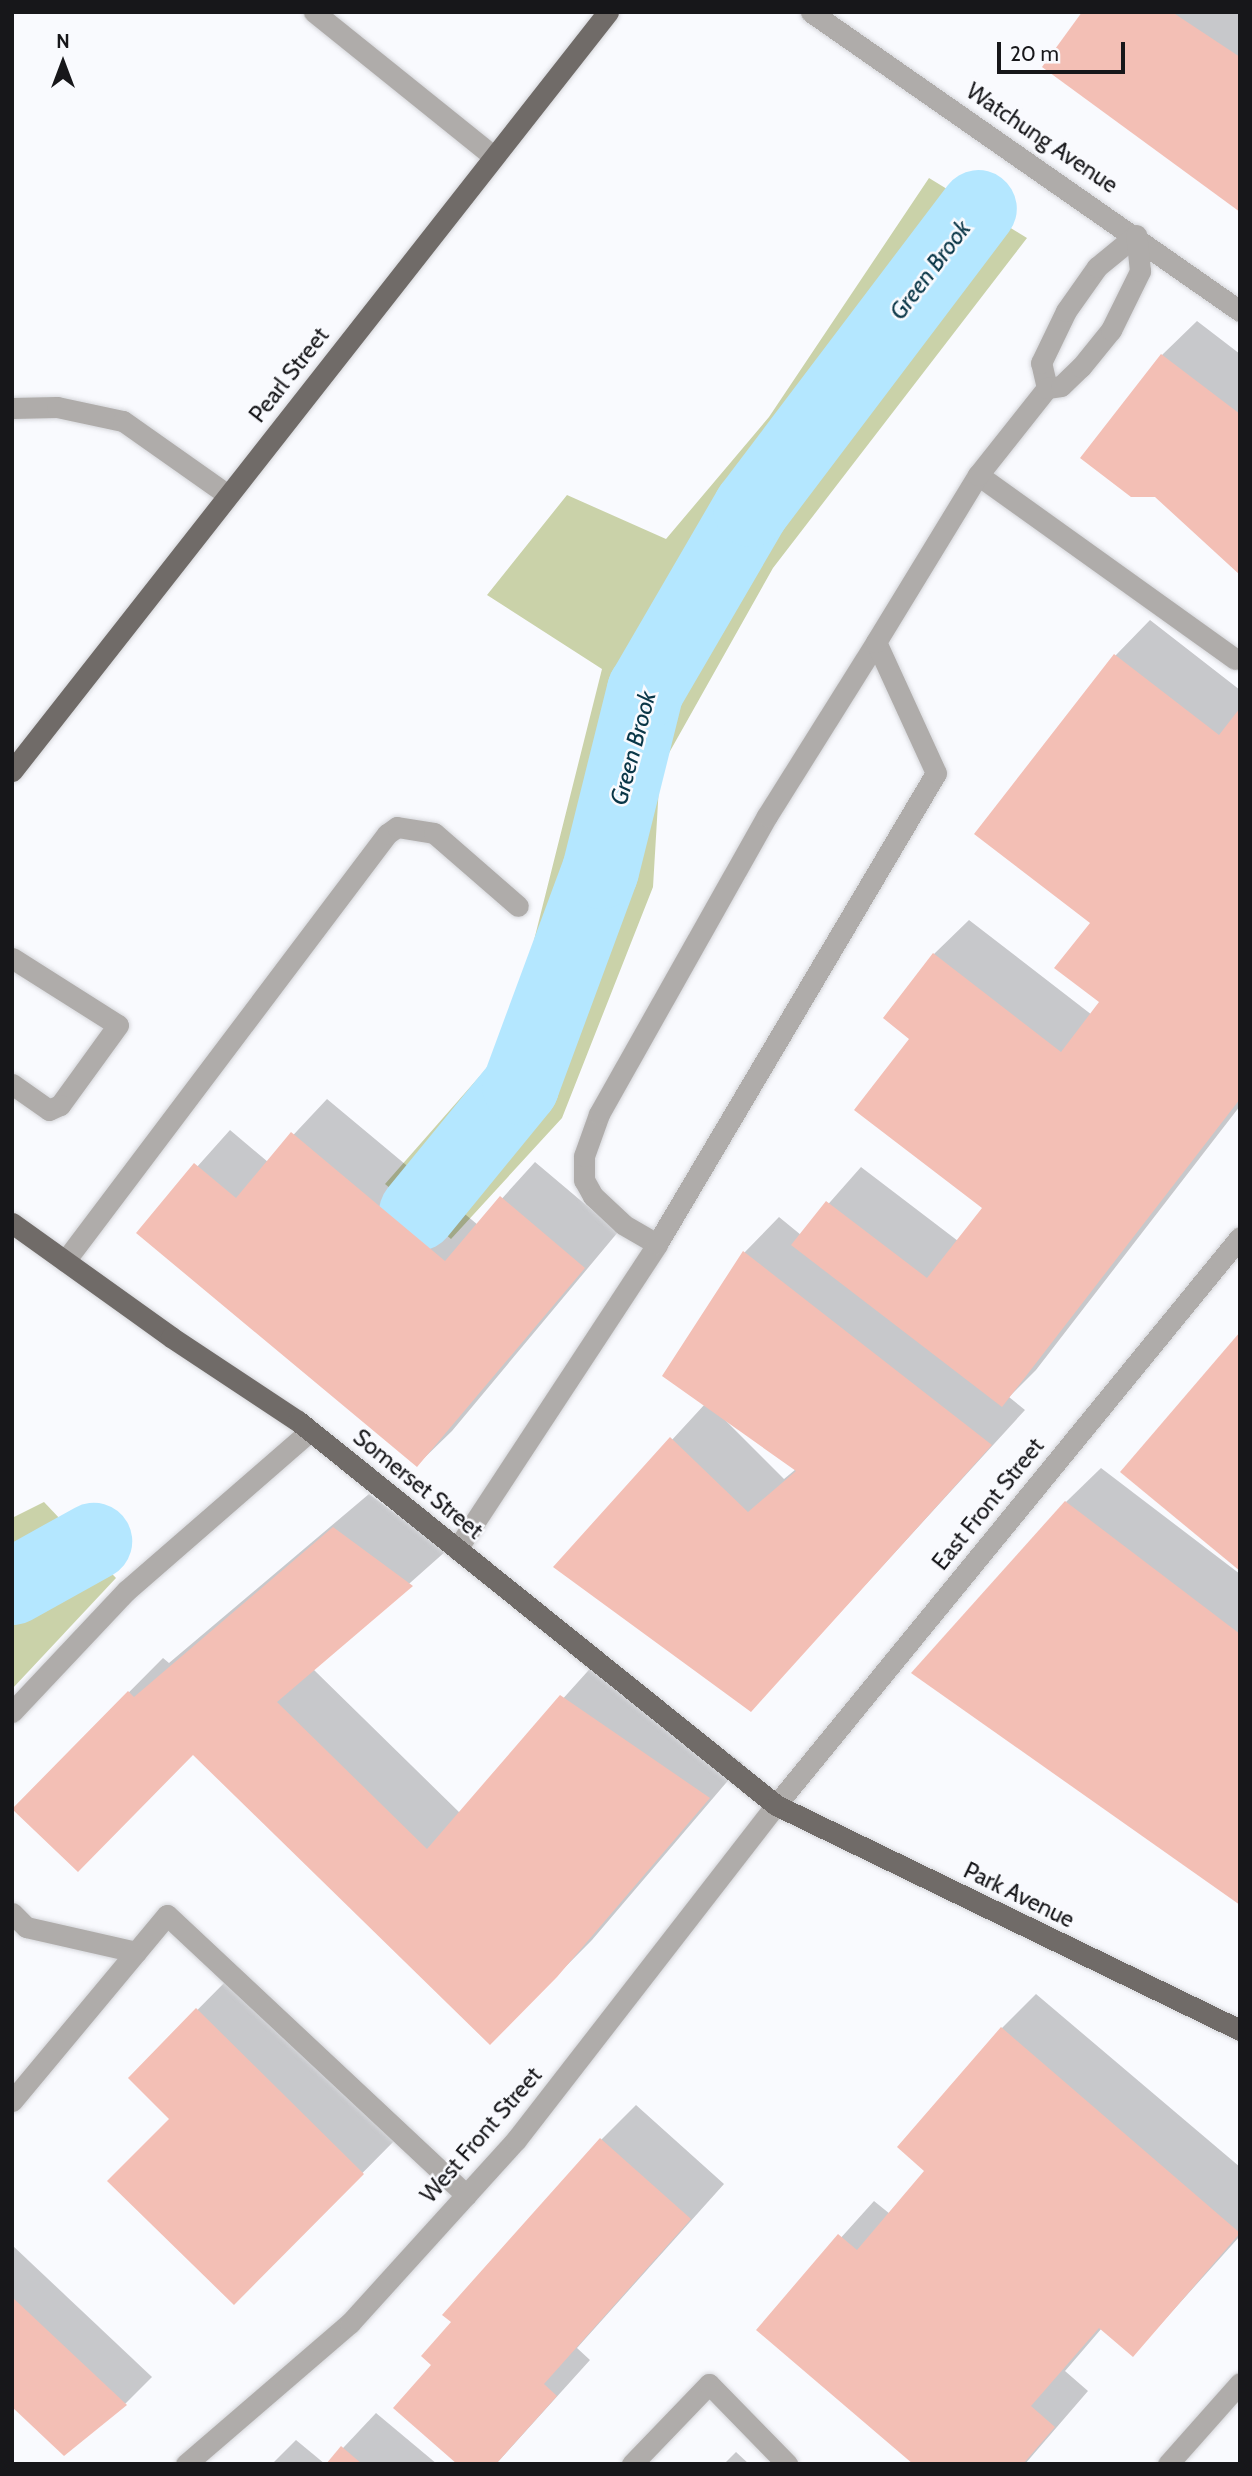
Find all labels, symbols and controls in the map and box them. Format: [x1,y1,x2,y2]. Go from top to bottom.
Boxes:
north arrow [28,28,98,98]
scale bar [1000,28,1128,72]
text: N [56,30,70,53]
text: 20 m [1010,41,1059,66]
street label: Watchung Avenue [961,77,1123,199]
water label: Green Brook [883,215,977,325]
street label: Pearl Street [243,322,335,428]
water label: Green Brook [604,688,662,808]
street label: Somerset Street [348,1423,488,1545]
street label: East Front Street [926,1433,1050,1575]
street label: Park Avenue [959,1856,1079,1934]
street label: West Front Street [415,2062,547,2208]

